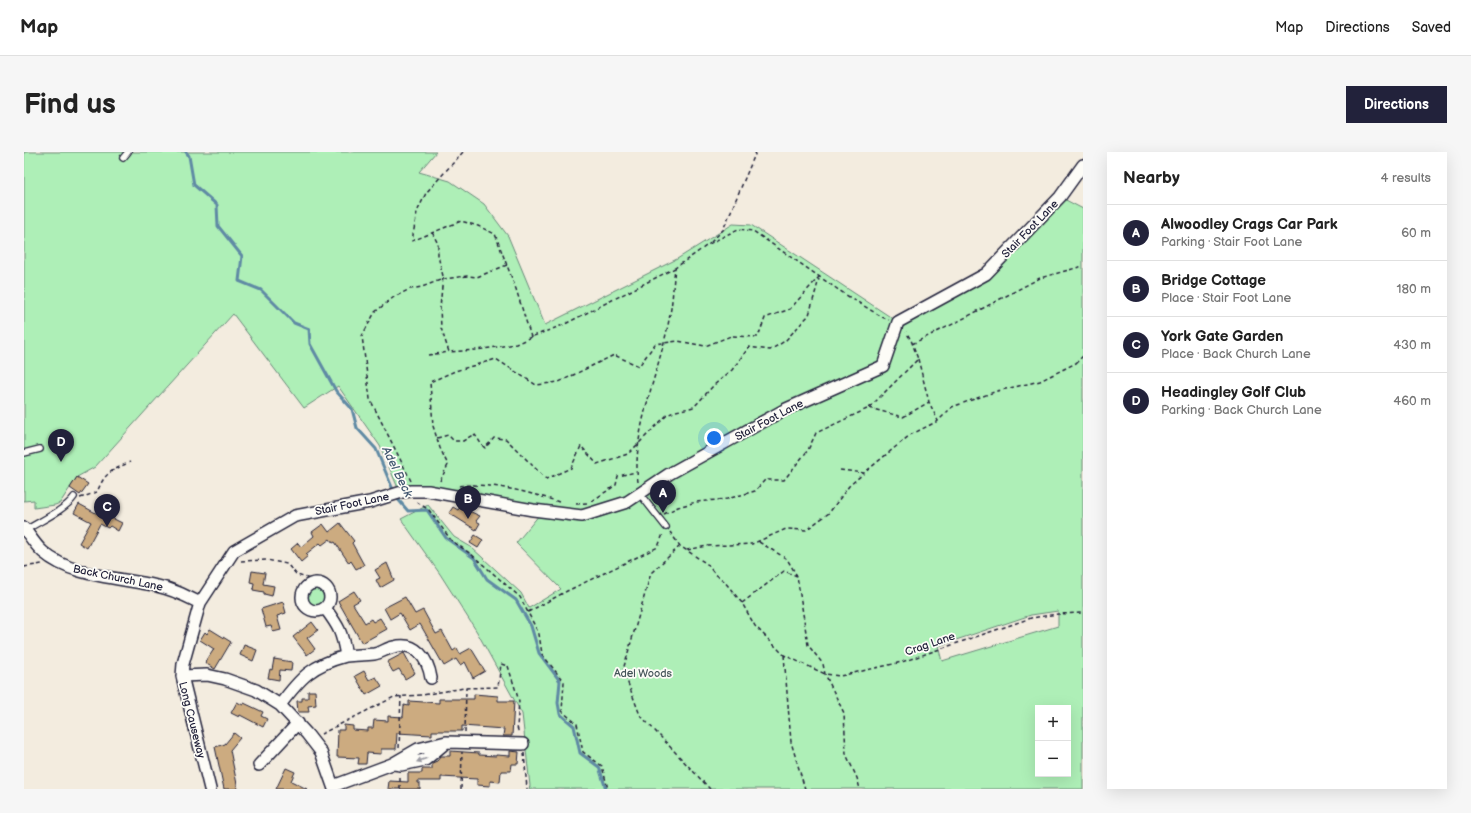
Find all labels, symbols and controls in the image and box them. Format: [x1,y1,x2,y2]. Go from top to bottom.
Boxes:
text: Map [20,16,58,39]
text: Map [1275,19,1303,36]
text: Directions [1325,19,1390,36]
text: Saved [1412,19,1451,36]
button: Directions [1346,86,1447,123]
text: Find us [24,88,116,121]
text: Nearby [1123,168,1180,188]
text: 4 results [1381,170,1431,186]
street label: Stair Foot Lane [999,197,1061,261]
text: Alwoodley Crags Car Park [1161,215,1338,234]
text: A [1132,225,1140,241]
text: 60 m [1401,225,1431,241]
text: Parking · Stair Foot Lane [1161,234,1302,250]
text: Bridge Cottage [1161,271,1266,290]
text: B [1131,281,1141,297]
text: 180 m [1396,281,1431,297]
text: Place · Stair Foot Lane [1161,290,1291,306]
text: York Gate Garden [1161,327,1283,346]
text: C [1131,337,1141,353]
text: 430 m [1393,337,1431,353]
text: Place · Back Church Lane [1161,346,1311,362]
text: Headingley Golf Club [1161,383,1306,402]
text: D [1131,393,1141,409]
text: 460 m [1393,393,1431,409]
street label: Stair Foot Lane [733,396,806,443]
text: Parking · Back Church Lane [1161,402,1322,418]
your location [704,428,724,448]
pin: D [48,429,74,462]
water label: Adel Beck [378,443,416,501]
pin: A [650,480,676,513]
pin: B [455,486,481,519]
street label: Stair Foot Lane [314,490,391,518]
pin: C [94,494,120,527]
street label: Back Church Lane [72,562,165,594]
street label: Crag Lane [903,629,957,659]
park label: Adel Woods [614,667,673,680]
street label: Long Causeway [176,680,208,760]
map controls [1035,705,1071,777]
button: + [1035,705,1071,741]
button: − [1035,741,1071,777]
one-way arrow [415,757,427,763]

